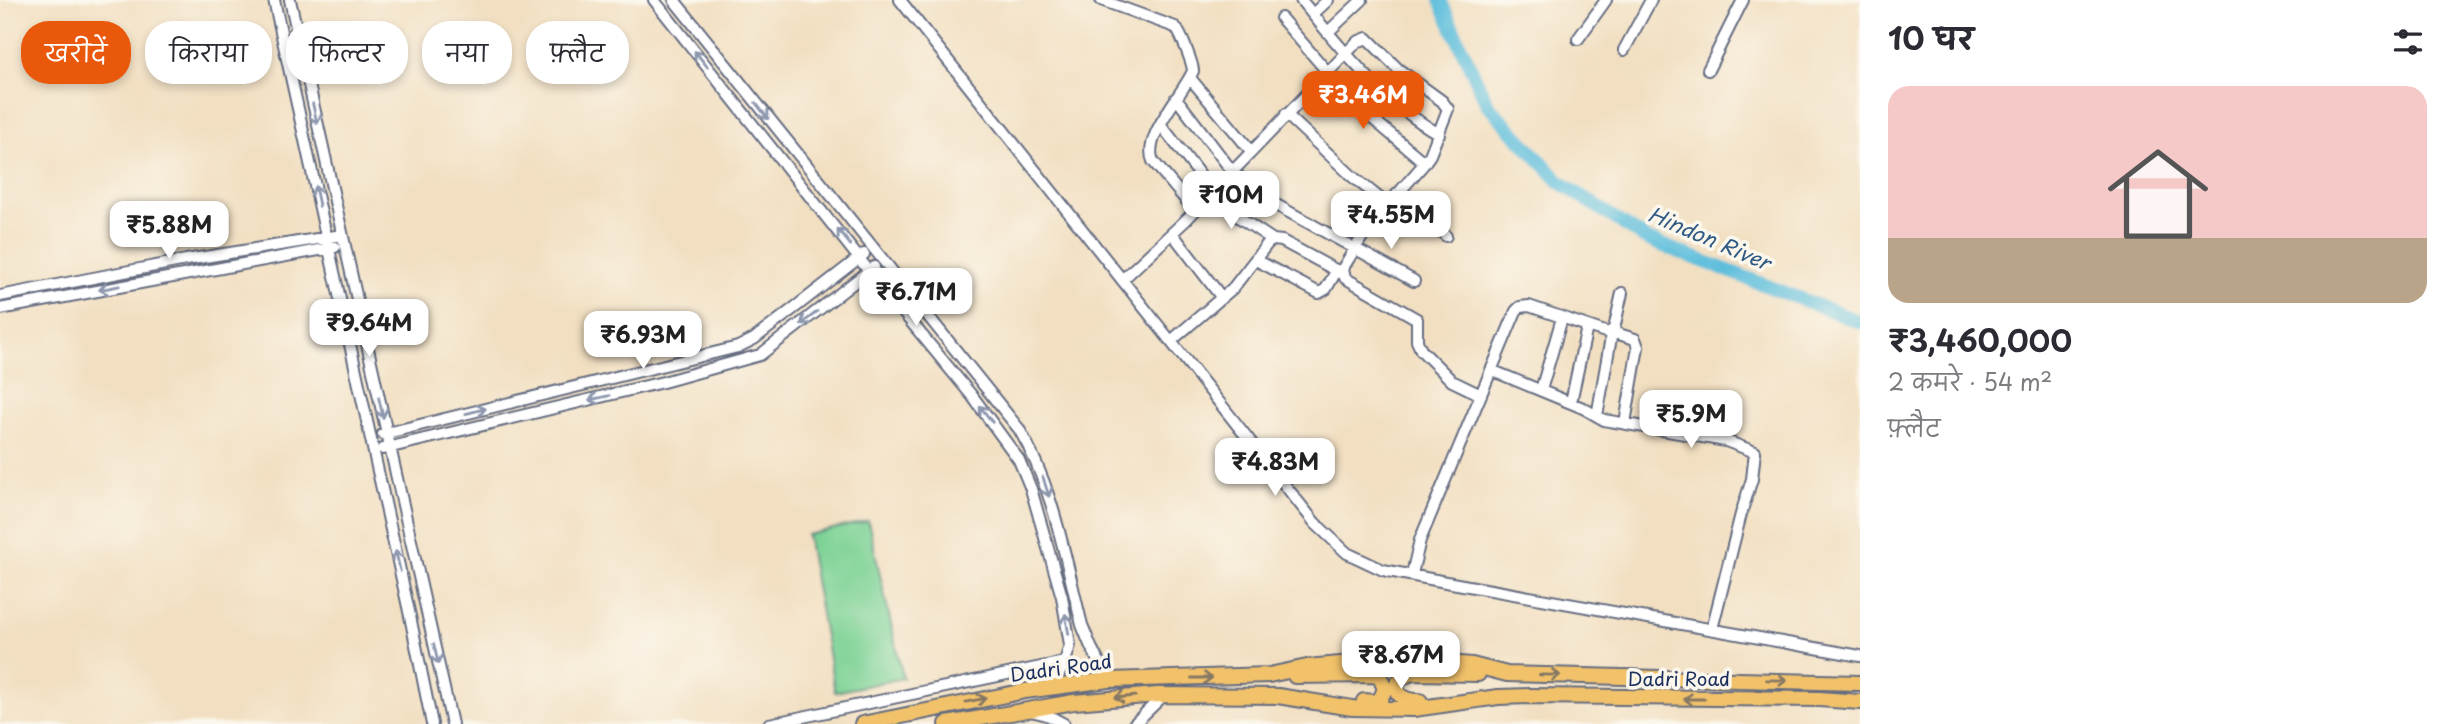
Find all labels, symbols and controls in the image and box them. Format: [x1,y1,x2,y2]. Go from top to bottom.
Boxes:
text: 10 घर [1888,15,1974,60]
chip: खरीदें [21,21,131,84]
chip: किराया [145,21,272,84]
chip: फ़िल्टर [286,21,408,84]
chip: नया [422,21,512,84]
chip: फ़्लैट [526,21,629,84]
icon: filters [2389,23,2427,61]
one-way arrow [693,51,709,69]
pin: ₹3.46M [1306,72,1420,131]
text: ₹3.46M [1318,76,1408,111]
one-way arrow [309,102,323,125]
one-way arrow [754,102,770,120]
icon: home [2095,131,2221,257]
pin: ₹10M [1190,172,1272,231]
text: ₹10M [1198,176,1264,211]
one-way arrow [310,185,323,208]
pin: ₹4.55M [1334,191,1448,251]
text: ₹4.55M [1347,196,1435,231]
water label: Hindon River [1644,197,1778,278]
pin: ₹5.88M [112,202,226,261]
text: ₹5.88M [126,206,212,241]
one-way arrow [836,228,851,246]
pin: ₹6.71M [859,268,973,328]
text: ₹6.71M [875,273,957,308]
one-way arrow [98,282,121,296]
pin: ₹9.64M [312,300,426,359]
text: ₹9.64M [325,304,413,339]
one-way arrow [800,310,819,325]
pin: ₹6.93M [586,312,700,371]
text: ₹6.93M [600,316,686,351]
text: ₹3,460,000 [1888,317,2072,362]
text: 2 कमरे · 54 m² [1888,364,2052,399]
pin: ₹5.9M [1642,391,1740,450]
one-way arrow [589,392,611,405]
text: ₹5.9M [1655,395,1727,430]
one-way arrow [374,396,388,419]
one-way arrow [465,404,487,417]
one-way arrow [979,405,994,424]
text: फ़्लैट [1888,410,1940,445]
pin: ₹4.83M [1218,438,1332,498]
text: ₹4.83M [1231,443,1319,478]
one-way arrow [1040,475,1053,497]
one-way arrow [390,550,404,573]
one-way arrow [1059,613,1073,636]
pin: ₹8.67M [1344,632,1458,691]
text: ₹8.67M [1358,636,1444,671]
one-way arrow [430,642,444,665]
street label: Dadri Road [1008,646,1114,688]
street label: Dadri Road [1628,664,1730,692]
one-way arrow [1538,669,1561,682]
one-way arrow [1190,671,1213,685]
one-way arrow [1765,673,1788,687]
one-way arrow [1115,691,1137,704]
one-way arrow [1683,692,1706,706]
one-way arrow [964,693,987,707]

